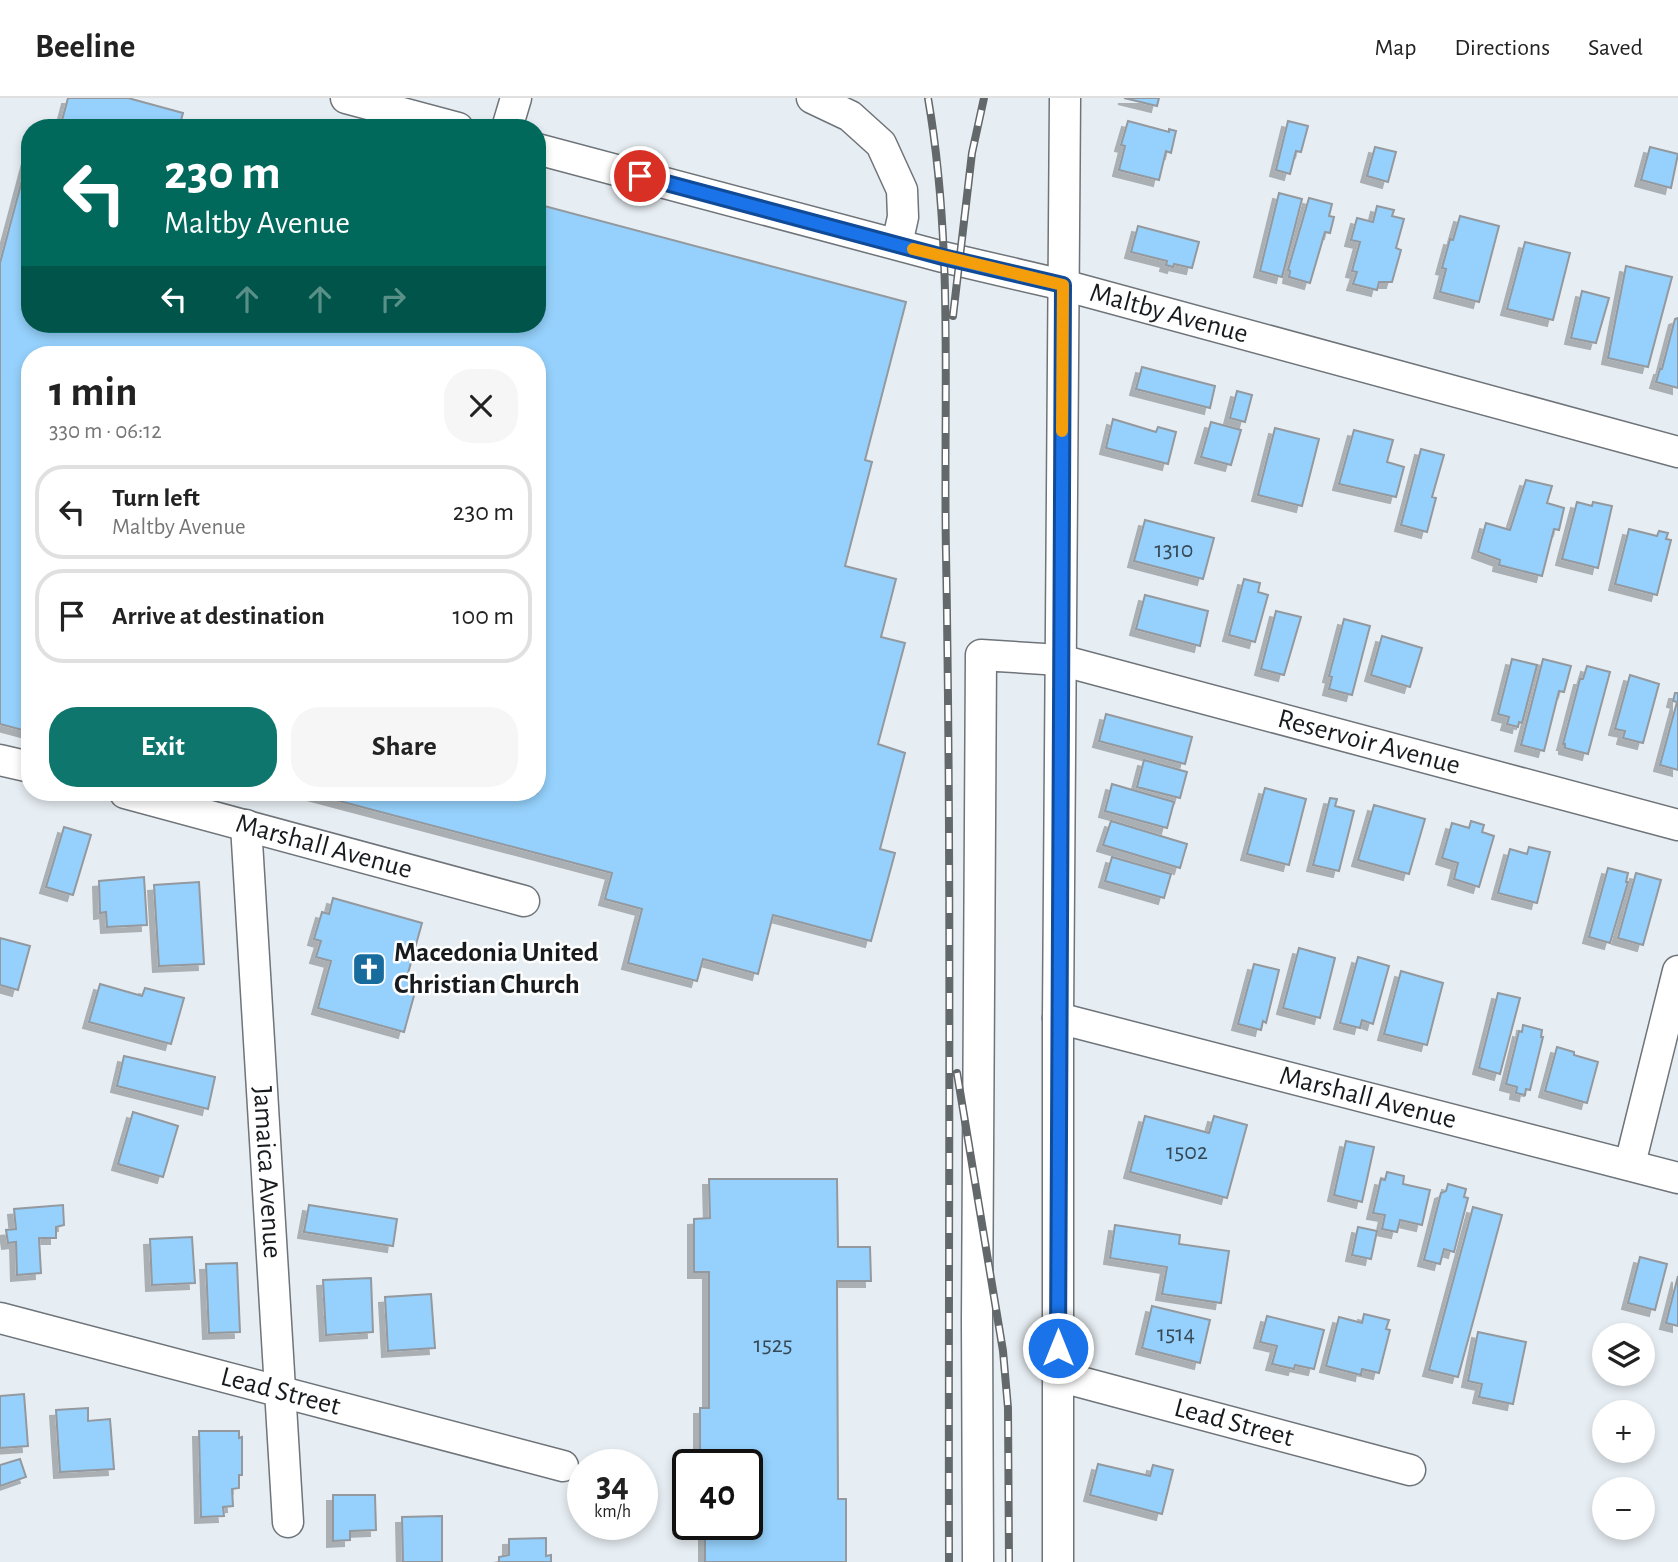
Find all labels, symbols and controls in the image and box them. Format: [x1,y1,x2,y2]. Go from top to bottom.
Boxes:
text: Beeline [35,31,135,64]
text: Map [1374,36,1416,60]
text: Directions [1454,36,1550,60]
text: Saved [1588,36,1643,60]
pin [610,146,670,206]
icon: left [49,147,140,238]
text: 230 m [164,149,281,198]
icon: arrive [621,157,659,195]
text: Maltby Avenue [164,207,350,239]
street label: Maltby Avenue [1087,279,1251,349]
icon: left [155,280,193,318]
icon: ahead [228,280,266,318]
icon: ahead [301,280,339,318]
icon: right [374,280,412,318]
button: close [444,369,518,443]
text: 1 min [49,371,138,413]
text: 330 m · 06:12 [49,420,162,443]
text: Turn left [112,485,200,511]
icon: left [53,493,91,531]
text: 230 m [453,499,514,525]
text: Maltby Avenue [112,516,246,539]
house number: 1310 [1154,538,1194,562]
icon: arrive [53,597,91,635]
text: Arrive at destination [112,603,325,629]
text: 100 m [453,603,514,629]
street label: Reservoir Avenue [1275,705,1463,780]
button: Exit [49,707,277,787]
button: Share [291,707,518,787]
street label: Marshall Avenue [233,810,415,884]
place label: Macedonia United Christian Church [394,939,599,999]
church icon: Macedonia United Christian Church [350,950,388,988]
street label: Marshall Avenue [1276,1062,1459,1134]
street label: Jamaica Avenue [248,1085,286,1259]
house number: 1502 [1166,1140,1208,1164]
position arrow [1021,1311,1095,1385]
house number: 1514 [1157,1322,1195,1346]
map controls [1592,1323,1655,1540]
button: layers [1592,1323,1655,1386]
house number: 1525 [753,1333,793,1357]
street label: Lead Street [218,1363,343,1421]
street label: Lead Street [1171,1394,1297,1452]
button: + [1592,1400,1655,1463]
speed limit sign: 40 [672,1449,763,1540]
text: 34 [596,1468,629,1503]
button: − [1592,1477,1655,1540]
text: km/h [594,1503,631,1521]

